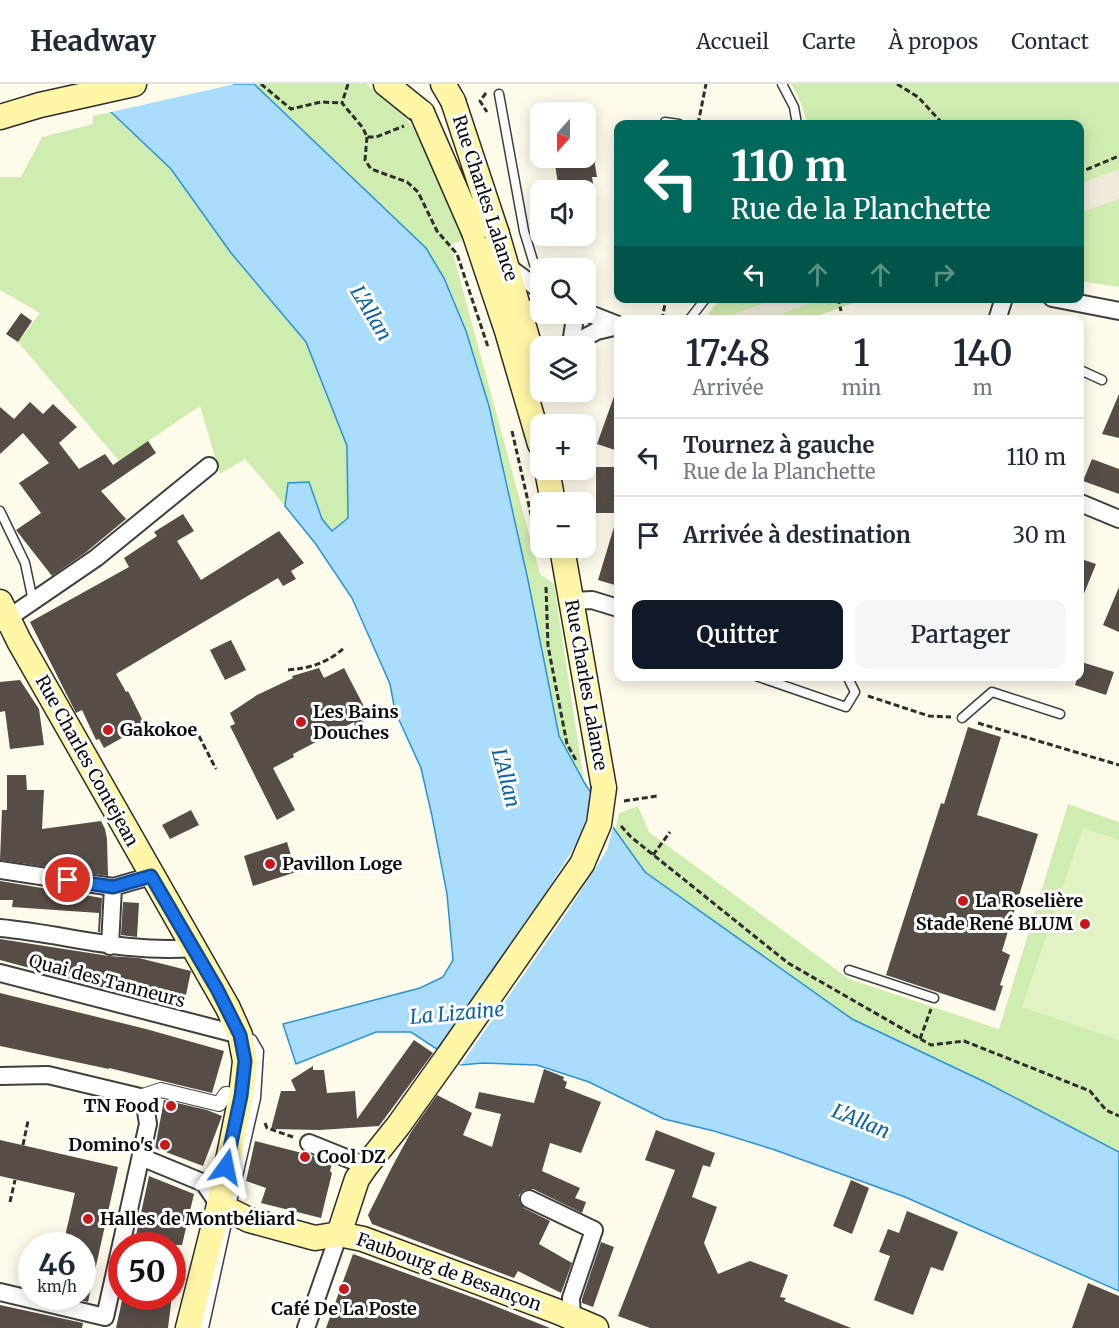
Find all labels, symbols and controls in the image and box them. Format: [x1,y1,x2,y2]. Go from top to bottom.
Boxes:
text: Headway [30,23,156,59]
text: Accueil [696,28,769,55]
text: Carte [802,28,856,55]
text: À propos [889,28,978,55]
text: Contact [1011,28,1089,55]
north arrow [530,102,596,168]
map controls [530,102,596,558]
street label: Rue Charles Lalance [448,112,523,284]
text: 110 m [731,140,847,192]
icon: left [632,144,710,222]
button: sound [530,180,596,246]
text: Rue de la Planchette [731,192,991,226]
button: search [530,258,596,324]
icon: left [738,258,771,291]
icon: ahead [801,258,834,291]
icon: ahead [864,258,897,291]
icon: right [927,258,960,291]
water label: L'Allan [345,281,398,345]
text: 17:48 [685,331,770,376]
text: 1 [853,331,870,376]
text: 140 [953,331,1013,376]
button: layers [530,336,596,402]
text: Arrivée [692,375,763,400]
text: min [842,375,881,400]
text: m [973,375,993,400]
button: + [530,414,596,480]
text: Tournez à gauche [683,431,874,459]
icon: left [632,441,665,474]
text: 110 m [1007,443,1066,471]
text: Rue de la Planchette [683,459,875,484]
button: − [530,492,596,558]
icon: arrive [632,519,665,552]
text: Arrivée à destination [683,521,911,549]
text: 30 m [1012,521,1066,549]
street label: Rue Charles Lalance [560,598,613,772]
button: Quitter [632,600,843,669]
button: Partager [855,600,1066,669]
street label: Rue Charles Contejean [31,671,144,851]
place label: Les Bains Douches [313,700,399,744]
marker: Les Bains Douches [294,715,308,729]
place label: Gakokoe [120,718,198,741]
marker: Gakokoe [101,723,115,737]
water label: L'Allan [487,746,526,810]
place label: Pavillon Loge [282,852,403,875]
pin [42,854,93,905]
marker: Pavillon Loge [263,857,277,871]
icon: arrive [51,863,84,896]
place label: La Roselière [975,889,1084,912]
marker: La Roselière [956,894,970,908]
place label: Stade René BLUM [916,912,1074,935]
marker: Stade René BLUM [1078,917,1092,931]
street label: Quai des Tanneurs [26,949,188,1013]
water label: La Lizaine [409,996,505,1029]
place label: TN Food [84,1094,159,1117]
water label: L'Allan [829,1098,894,1143]
marker: TN Food [164,1099,178,1113]
place label: Domino's [68,1133,153,1156]
position arrow [194,1135,258,1199]
marker: Domino's [158,1138,172,1152]
place label: Cool DZ [317,1145,386,1168]
marker: Cool DZ [298,1150,312,1164]
place label: Halles de Montbéliard [100,1207,295,1230]
marker: Halles de Montbéliard [81,1212,95,1226]
street label: Faubourg de Besançon [354,1227,545,1316]
speed limit sign: 50 [108,1232,186,1310]
text: 46 [38,1245,76,1283]
text: km/h [37,1277,77,1296]
marker: Café De La Poste [337,1282,351,1296]
place label: Café De La Poste [271,1297,417,1320]

